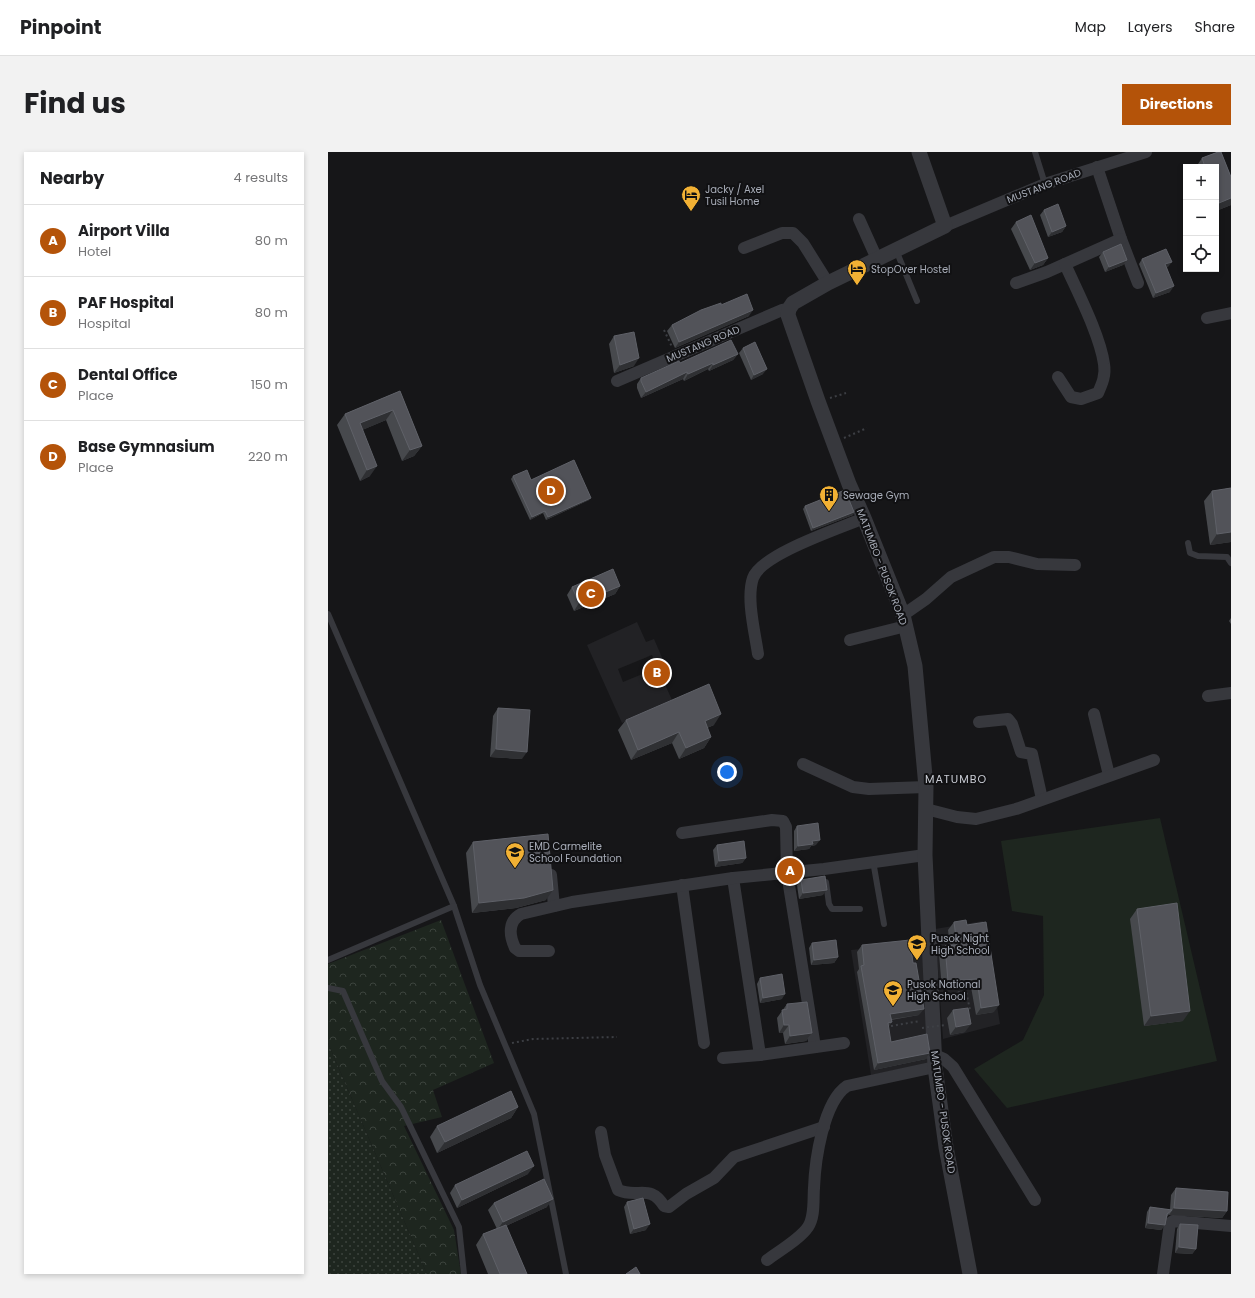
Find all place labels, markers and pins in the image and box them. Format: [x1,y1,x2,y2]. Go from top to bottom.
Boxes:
place label: Jacky / Axel Tusil Home [705,182,764,209]
hotel icon: Jacky / Axel Tusil Home [680,184,702,212]
hotel icon: StopOver Hostel [846,258,868,286]
place label: StopOver Hostel [871,262,951,277]
pin: D [538,476,564,506]
building icon: Sewage Gym [818,484,840,512]
place label: Sewage Gym [843,488,909,503]
pin: C [578,579,604,609]
pin: B [644,658,670,688]
place label: EMD Carmelite School Foundation [529,839,622,866]
school or university icon: EMD Carmelite School Foundation [504,841,526,869]
pin: A [777,856,803,886]
place label: Pusok Night High School [931,931,990,958]
school or university icon: Pusok Night High School [906,933,928,961]
place label: Pusok National High School [907,977,981,1004]
school or university icon: Pusok National High School [882,979,904,1007]

